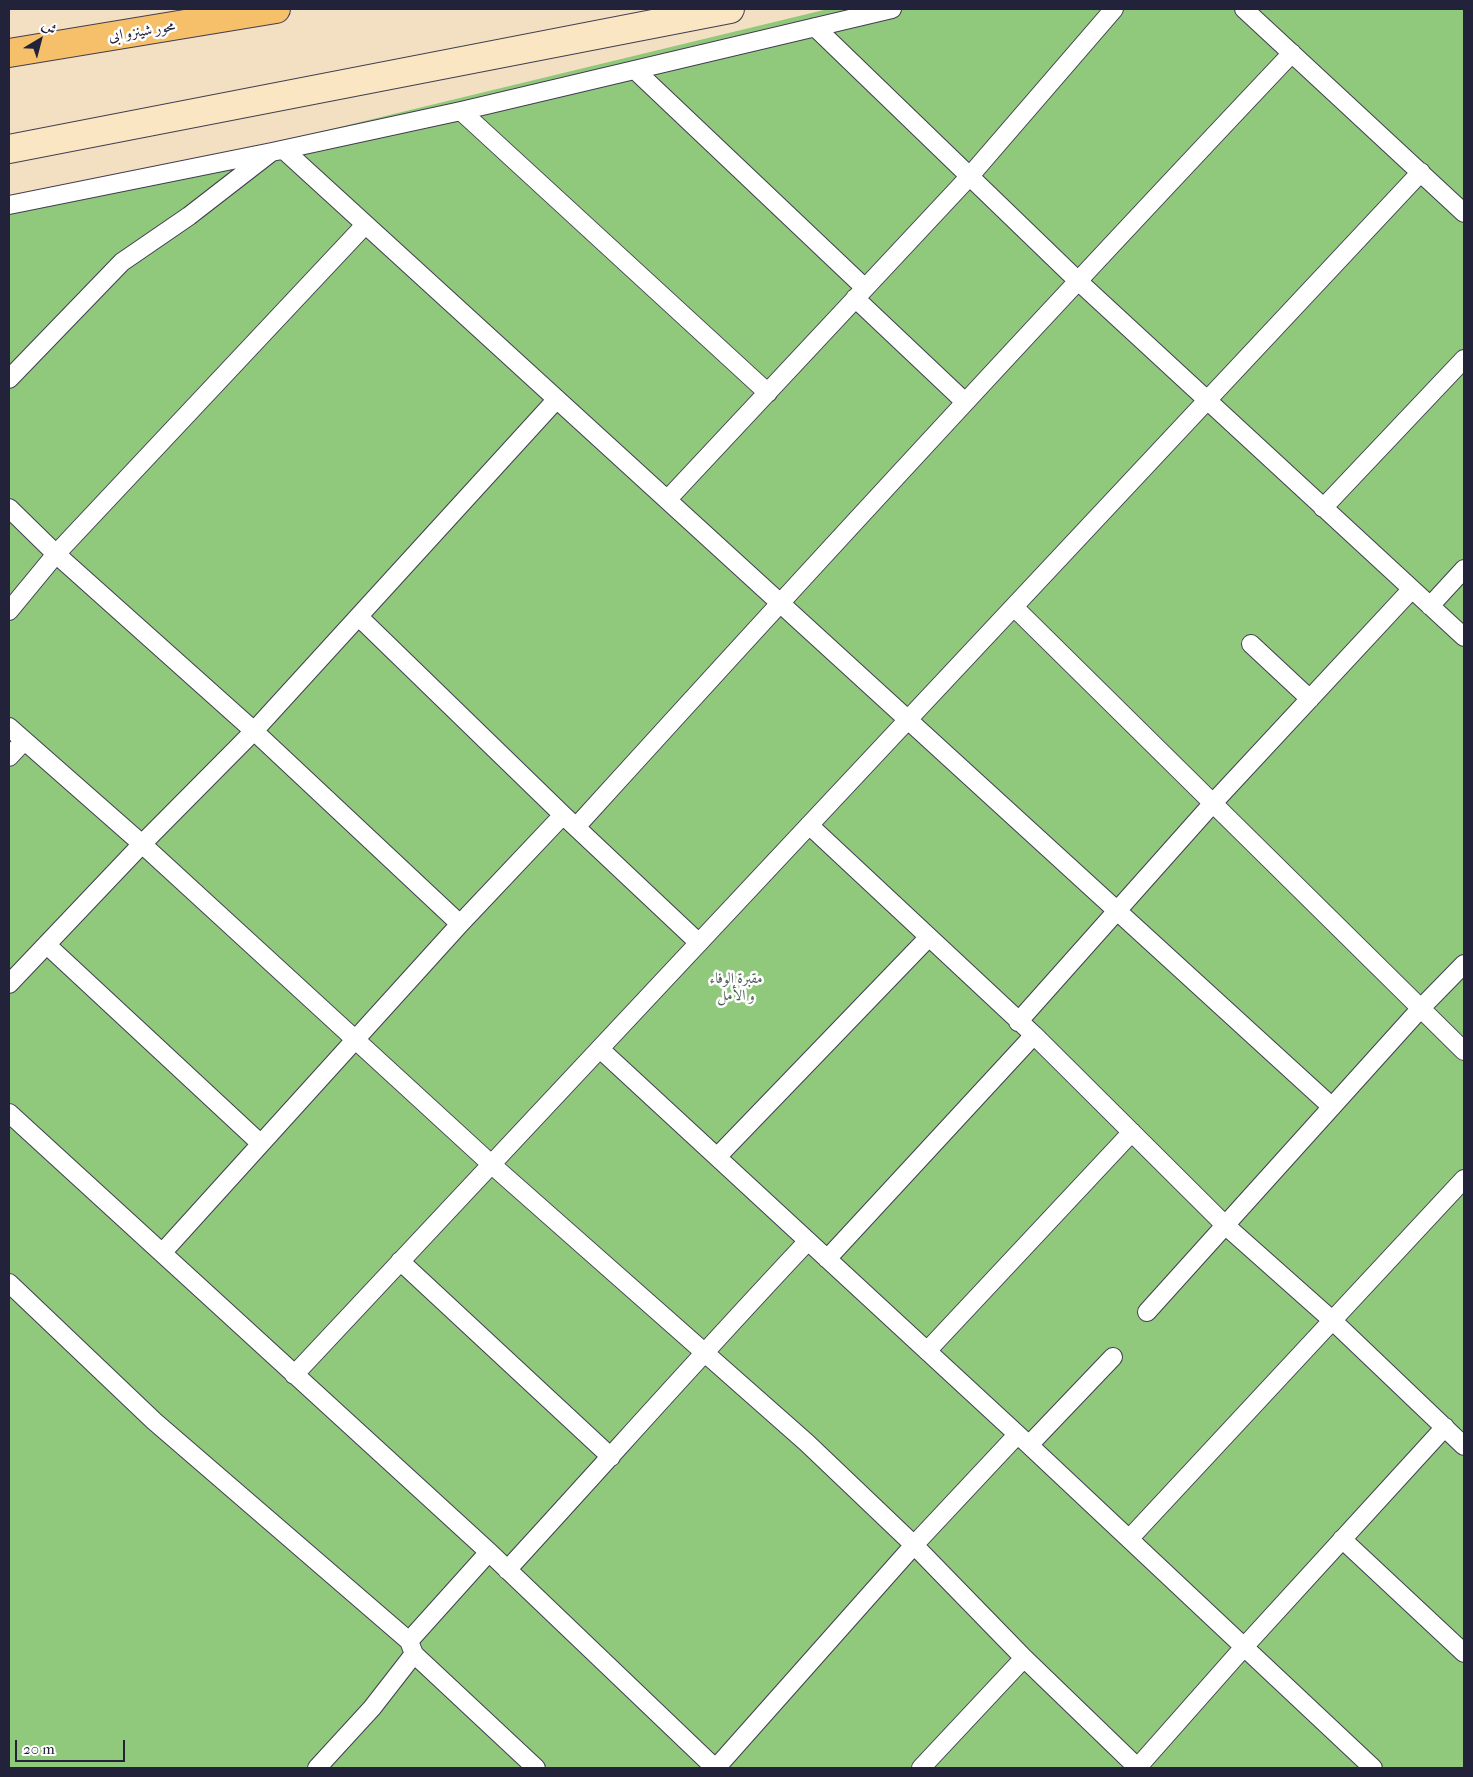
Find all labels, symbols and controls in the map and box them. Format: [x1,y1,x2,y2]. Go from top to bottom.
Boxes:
north arrow [15,15,65,65]
text: ش [39,17,60,39]
street label: محور شينزو ابى [107,18,177,46]
park label: مقبرة الوفاء و الأمل [709,970,763,1005]
scale bar [18,1730,128,1762]
text: 20 m [23,1740,55,1758]

